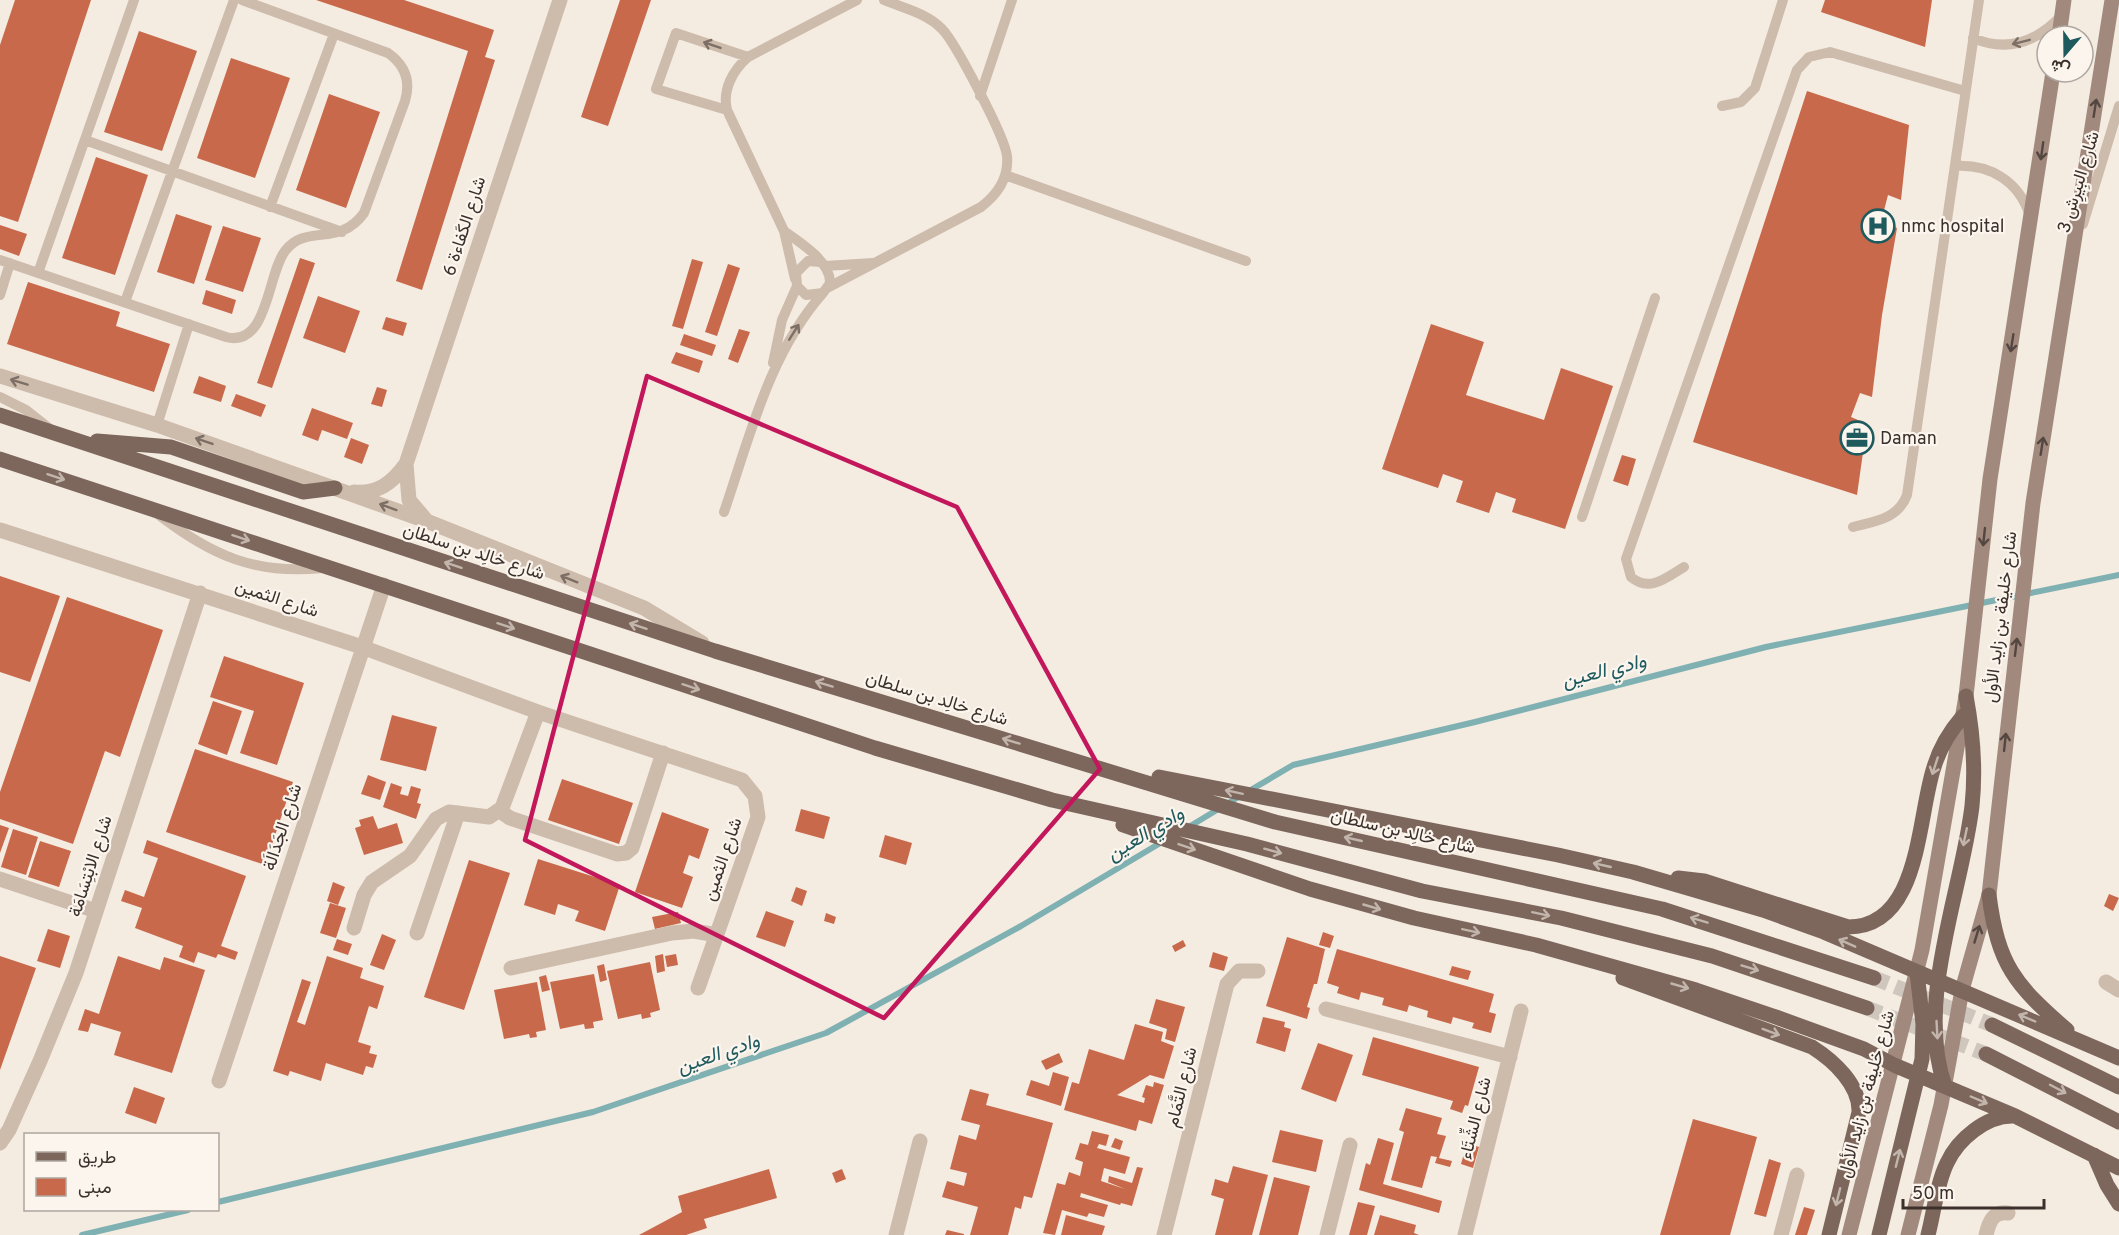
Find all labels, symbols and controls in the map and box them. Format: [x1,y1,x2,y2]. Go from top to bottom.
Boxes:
north arrow [2035,24,2095,84]
one-way arrow [2012,37,2031,49]
one-way arrow [703,38,722,49]
text: ش [2048,54,2073,79]
one-way arrow [2090,98,2101,118]
street label: شارع البِيرِش 3 [2053,129,2107,236]
one-way arrow [2036,140,2047,160]
street label: شارع الكَفاءة 6 [439,174,492,279]
hospital icon: nmc hospital [1860,208,1896,244]
place label: nmc hospital [1901,216,2004,239]
one-way arrow [787,323,800,340]
one-way arrow [2006,333,2017,353]
one-way arrow [10,376,29,387]
office icon: Daman [1839,420,1875,456]
place label: Daman [1880,428,1937,451]
one-way arrow [195,435,214,446]
one-way arrow [2037,436,2048,456]
one-way arrow [46,472,65,483]
one-way arrow [379,501,398,512]
street label: شارع خالِد بن سلطان [400,519,547,586]
one-way arrow [1978,527,1989,547]
street label: شارع خليفة بن زايد الأول [1980,530,2023,704]
one-way arrow [231,533,250,544]
one-way arrow [444,559,463,570]
one-way arrow [561,573,579,584]
street label: شارع الثمين [232,575,321,624]
one-way arrow [629,619,648,630]
one-way arrow [496,621,515,632]
one-way arrow [2010,637,2021,657]
water label: وادي العين [1560,649,1650,696]
street label: شارع خالِد بن سلطان [863,667,1011,732]
one-way arrow [815,678,834,689]
one-way arrow [681,683,700,694]
one-way arrow [2000,732,2011,752]
one-way arrow [1001,735,1020,746]
one-way arrow [1928,756,1939,775]
street label: شارع الجَدَالَة [258,781,308,874]
one-way arrow [1225,786,1244,797]
water label: وادي العين [1102,801,1190,869]
street label: شارع خالِد بن سلطان [1328,805,1477,860]
street label: شارع الابْتِسَامَة [64,813,119,920]
street label: شارع الثمين [698,815,748,904]
one-way arrow [1959,827,1970,847]
one-way arrow [1344,833,1363,845]
one-way arrow [1177,842,1196,853]
one-way arrow [1263,846,1282,857]
one-way arrow [1592,859,1612,870]
one-way arrow [1363,902,1382,913]
one-way arrow [1530,909,1550,920]
one-way arrow [1690,914,1709,925]
one-way arrow [1972,925,1983,944]
one-way arrow [1461,926,1480,937]
one-way arrow [1839,936,1857,948]
one-way arrow [1740,963,1759,974]
one-way arrow [1670,981,1689,992]
street label: شارع خليفة بن زايد الأول [1834,1008,1901,1181]
one-way arrow [2018,1012,2037,1023]
one-way arrow [1931,1019,1942,1039]
one-way arrow [1761,1028,1779,1039]
water label: وادي العين [674,1029,764,1082]
street label: شارع التَّمَام [1160,1044,1204,1130]
street label: شارع الشِّتَاء [1452,1074,1498,1162]
one-way arrow [2048,1084,2066,1095]
one-way arrow [1970,1096,1988,1107]
legend [24,1133,219,1211]
text: طريق [78,1147,116,1170]
one-way arrow [1892,1149,1904,1168]
scale bar [1903,1172,2044,1210]
text: مبنى [78,1177,112,1200]
text: 50 m [1912,1183,1954,1206]
one-way arrow [1832,1188,1844,1207]

